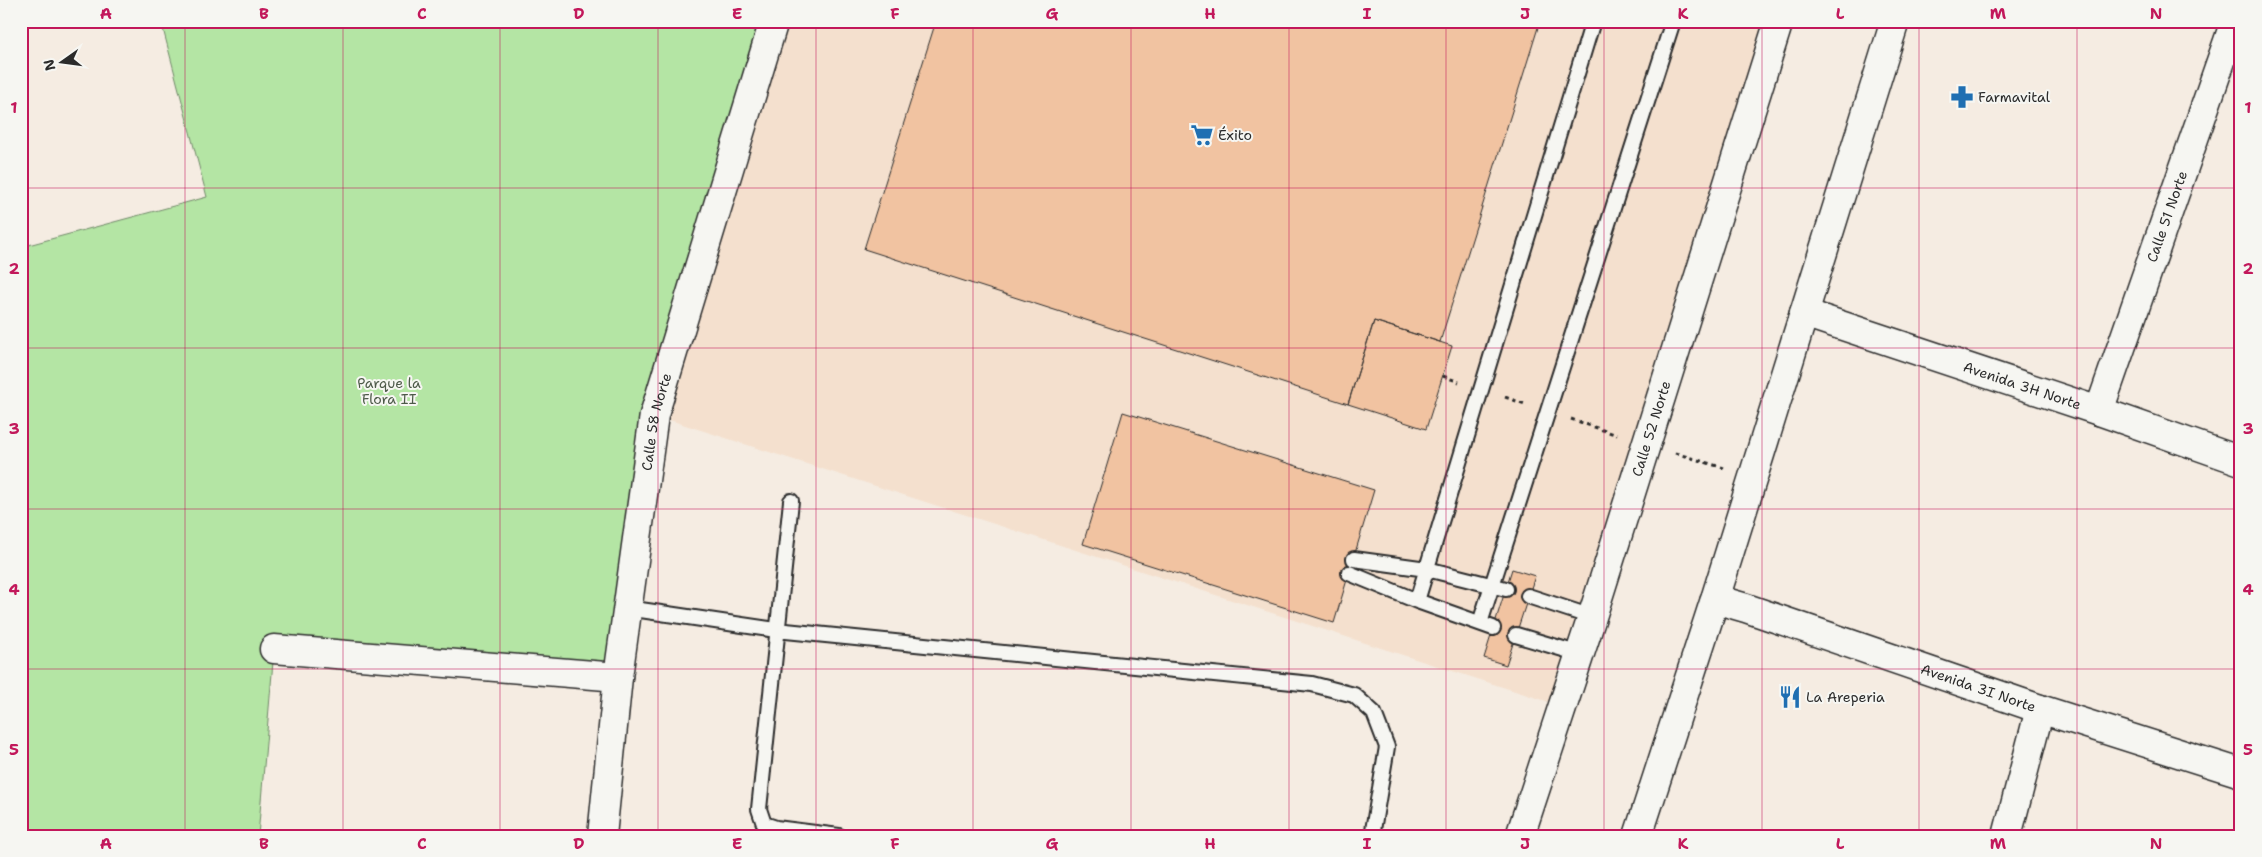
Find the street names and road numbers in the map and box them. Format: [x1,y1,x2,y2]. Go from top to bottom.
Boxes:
street label: Calle 51 Norte [2143,168,2191,264]
street label: Avenida 3H Norte [1961,358,2084,413]
street label: Calle 58 Norte [637,371,675,472]
street label: Calle 52 Norte [1628,379,1675,479]
street label: Avenida 3I Norte [1918,660,2038,716]

